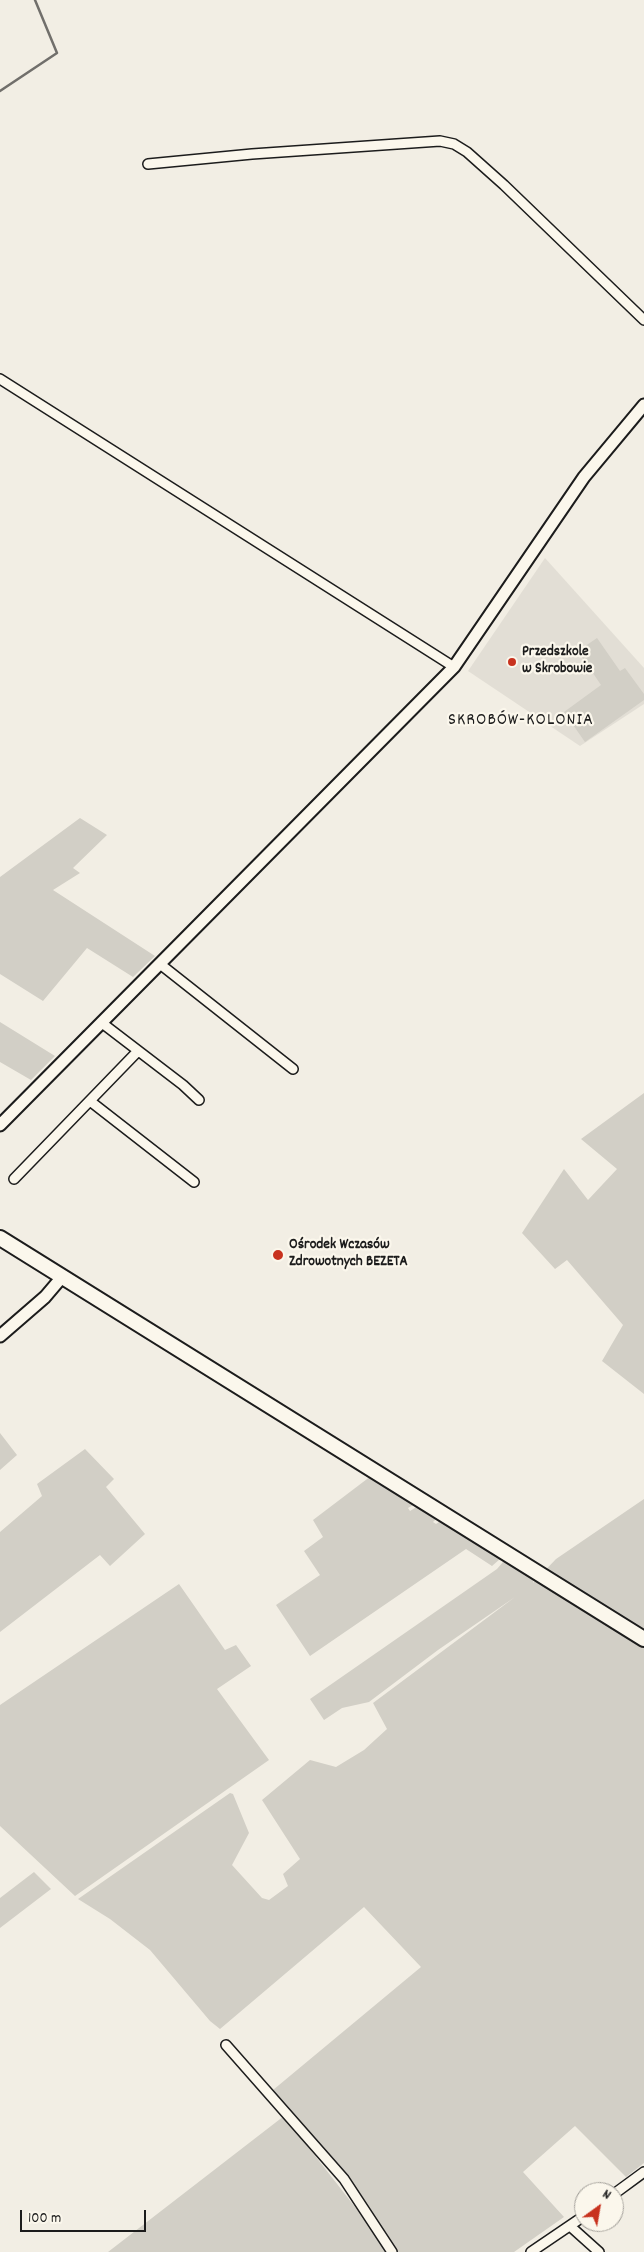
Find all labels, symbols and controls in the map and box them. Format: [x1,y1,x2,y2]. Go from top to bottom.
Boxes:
place label: Przedszkole w Skrobowie [522,644,592,679]
marker: Przedszkole w Skrobowie [506,656,518,668]
district label: SKROBÓW-KOLONIA [446,711,596,733]
place label: Ośrodek Wczasów Zdrowotnych BEZETA [289,1237,408,1272]
marker: Ośrodek Wczasów Zdrowotnych BEZETA [271,1248,285,1262]
north arrow [574,2182,624,2232]
text: N [598,2185,615,2205]
scale bar [22,2200,149,2232]
text: 100 m [28,2208,61,2230]

